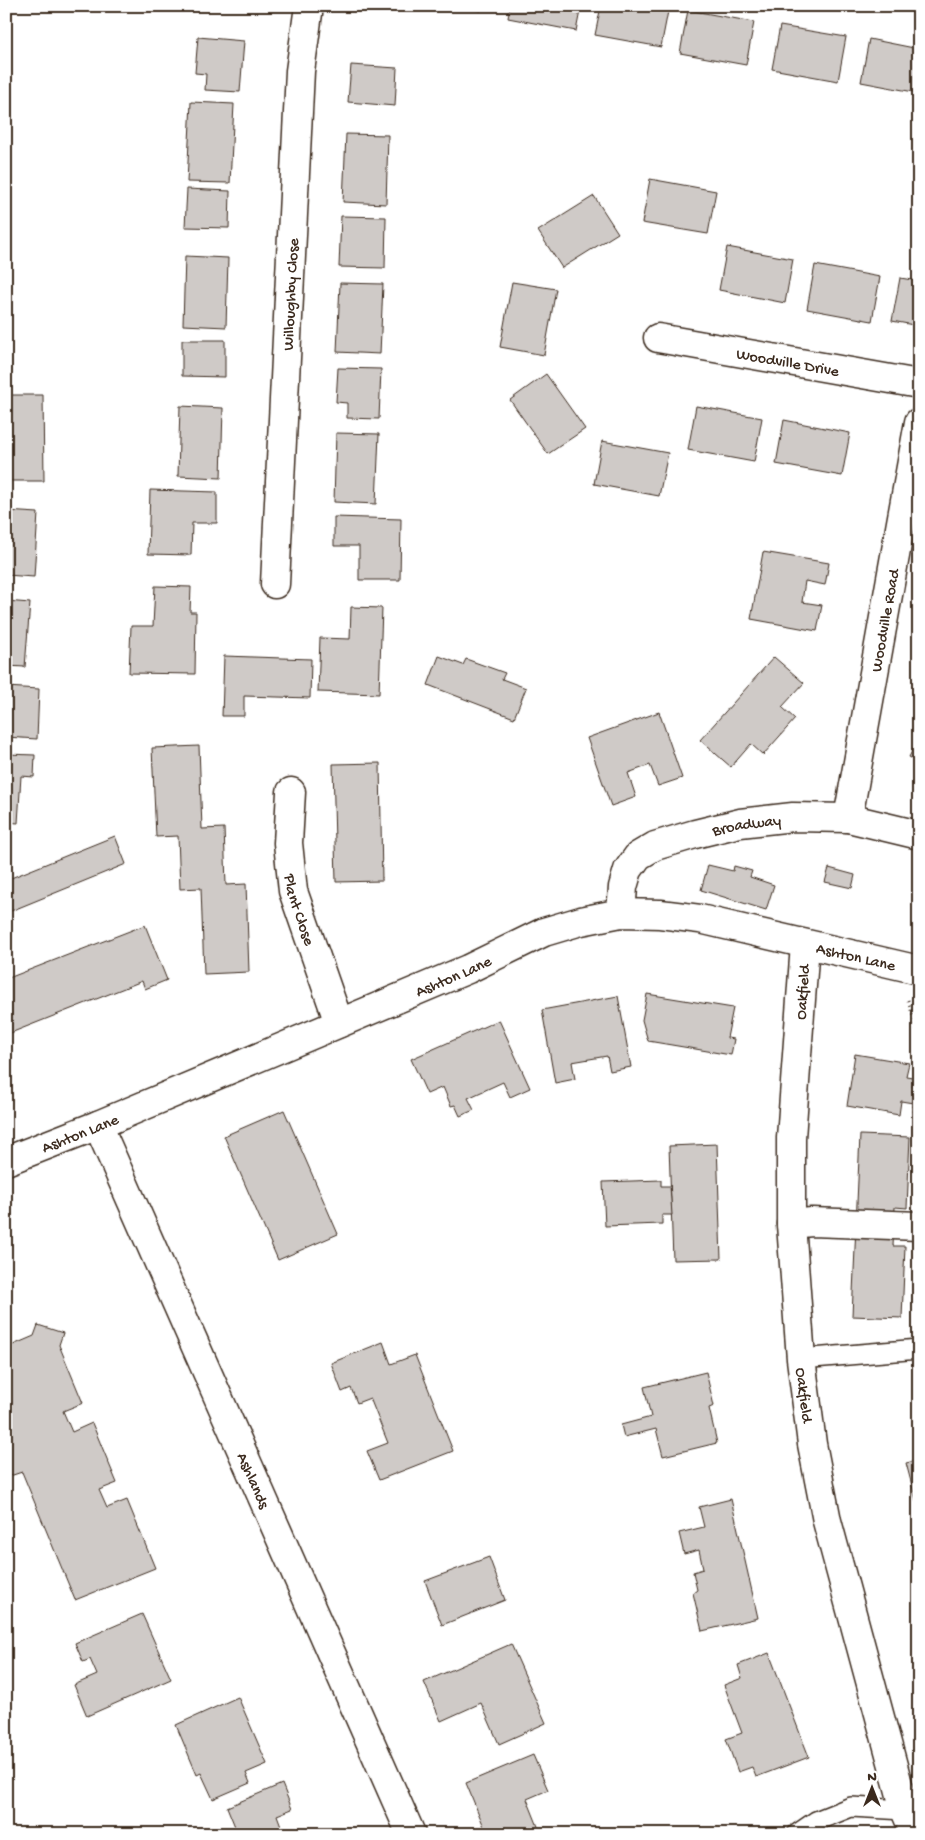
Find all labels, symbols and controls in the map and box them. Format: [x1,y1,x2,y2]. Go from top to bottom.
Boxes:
street label: Willoughby Close [280,237,305,351]
street label: Woodville Drive [734,346,841,383]
street label: Woodville Road [868,566,906,674]
street label: Broadway [710,812,782,843]
street label: Plant Close [278,872,318,949]
street label: Ashton Lane [814,940,898,977]
street label: Ashton Lane [413,953,496,1003]
street label: Oakfield [793,962,816,1020]
street label: Ashton Lane [40,1111,123,1159]
street label: Oakfield [789,1367,815,1425]
street label: Ashlands [231,1450,273,1513]
north arrow [848,1762,898,1812]
text: N [867,1769,877,1786]

